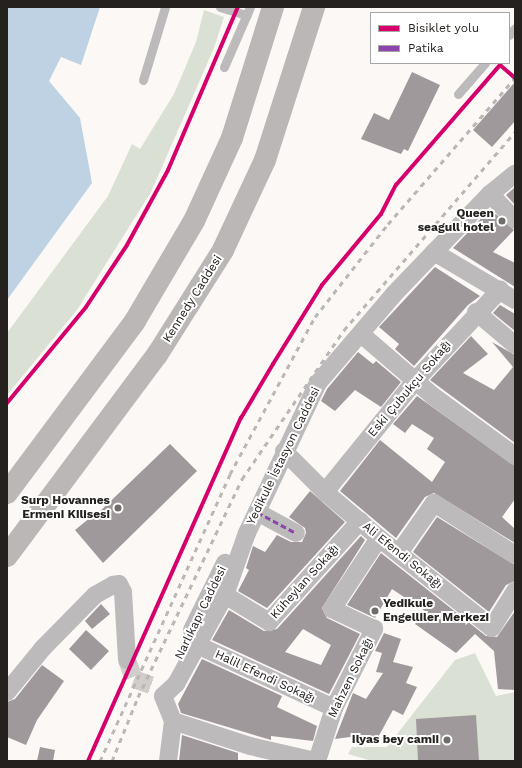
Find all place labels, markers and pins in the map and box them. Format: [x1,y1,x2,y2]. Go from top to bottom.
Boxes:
place label: Queen seagull hotel [418,207,494,235]
marker: Queen seagull hotel [497,216,507,226]
place label: Surp Hovannes Ermeni Kilisesi [21,494,110,522]
marker: Surp Hovannes Ermeni Kilisesi [113,503,123,513]
place label: Yedikule Engelliler Merkezi [383,597,489,625]
marker: Yedikule Engelliler Merkezi [370,606,380,616]
place label: Ilyas bey camii [352,733,439,747]
marker: Ilyas bey camii [442,735,452,745]

